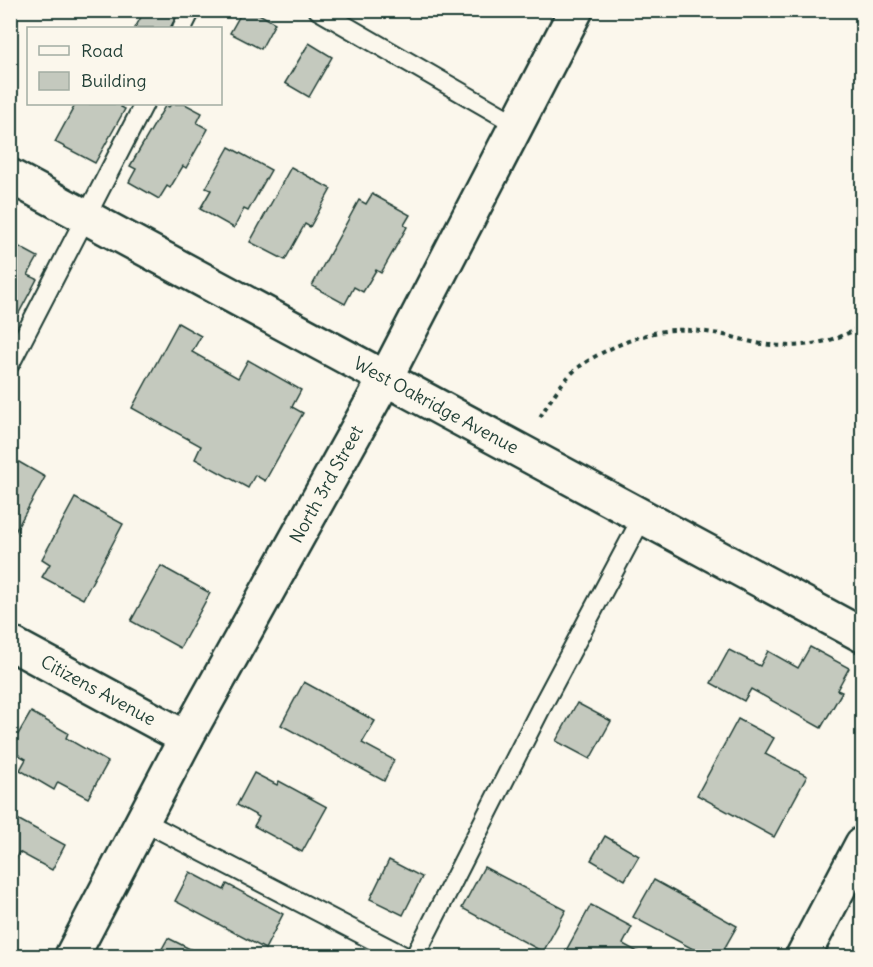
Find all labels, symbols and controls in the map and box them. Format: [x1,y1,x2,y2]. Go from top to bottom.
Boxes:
legend [27,27,222,105]
text: Road [81,39,124,62]
text: Building [81,69,146,92]
street label: West Oakridge Avenue [350,351,523,459]
street label: North 3rd Street [284,421,368,547]
street label: Citizens Avenue [37,650,160,730]

